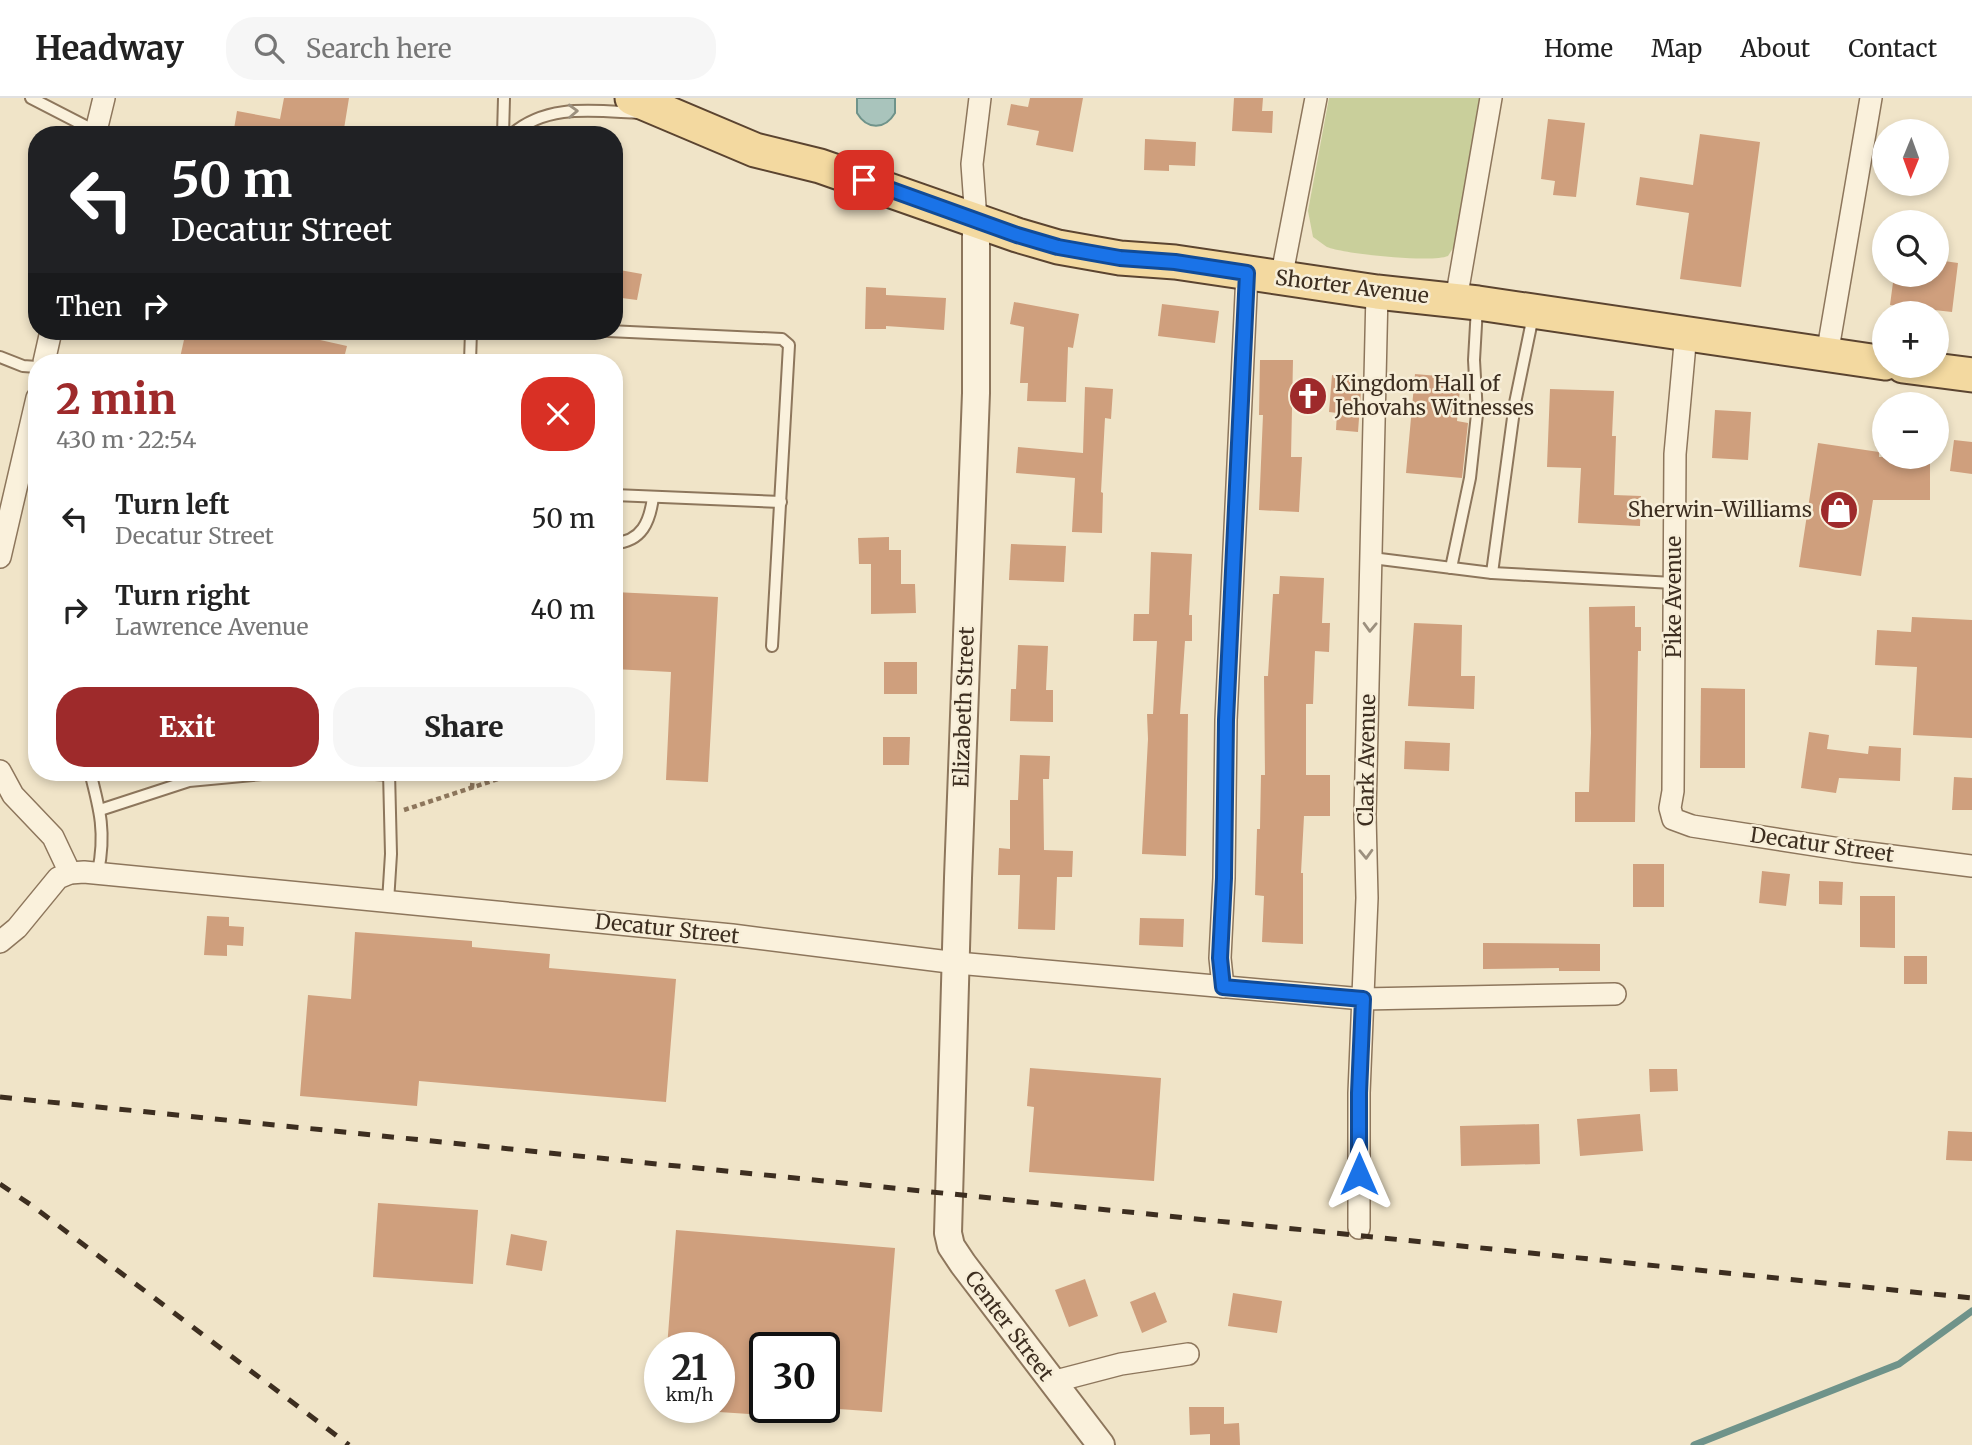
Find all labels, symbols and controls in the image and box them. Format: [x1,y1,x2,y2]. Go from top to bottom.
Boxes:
search box [226,17,716,80]
text: Headway [35,28,184,69]
icon: search [250,29,288,67]
text: Search here [306,32,452,65]
text: Home [1544,33,1613,64]
text: Map [1651,33,1702,64]
text: About [1740,33,1810,64]
text: Contact [1848,33,1937,64]
one-way arrow [568,104,579,119]
north arrow [1872,119,1950,196]
map controls [1872,119,1949,469]
text: 50 m [171,149,292,210]
pin [834,150,894,210]
icon: left [56,154,147,245]
icon: arrive [845,161,883,199]
text: Decatur Street [171,210,392,250]
button: search [1872,210,1949,287]
street label: Shorter Avenue [1274,264,1431,309]
icon: right [136,287,174,325]
text: Then [56,290,122,323]
button: + [1872,301,1949,378]
place label: Kingdom Hall of Jehovahs Witnesses [1334,370,1534,421]
text: 2 min [56,373,176,425]
church icon: Kingdom Hall of Jehovahs Witnesses [1287,375,1329,417]
button: close [521,377,595,451]
button: − [1872,392,1949,469]
text: 430 m · 22:54 [56,425,196,454]
text: Turn left [115,488,229,521]
shop icon: Sherwin-Williams [1818,489,1860,531]
place label: Sherwin-Williams [1628,496,1812,523]
icon: left [56,500,94,538]
text: 50 m [531,502,595,535]
text: Decatur Street [115,521,274,550]
street label: Pike Avenue [1660,536,1687,658]
text: Turn right [115,579,250,612]
icon: right [56,591,94,629]
text: 40 m [531,593,595,626]
text: Lawrence Avenue [115,612,308,641]
one-way arrow [1363,621,1378,632]
street label: Elizabeth Street [947,626,980,788]
button: Exit [56,687,319,767]
button: Share [333,687,595,767]
street label: Clark Avenue [1352,694,1381,826]
street label: Decatur Street [1748,821,1896,868]
one-way arrow [1358,849,1373,860]
street label: Decatur Street [594,908,741,950]
position arrow [1322,1137,1396,1211]
street label: Center Street [959,1265,1060,1386]
speed limit sign: 30 [749,1332,840,1423]
text: 21 [672,1346,707,1390]
text: km/h [666,1383,713,1406]

